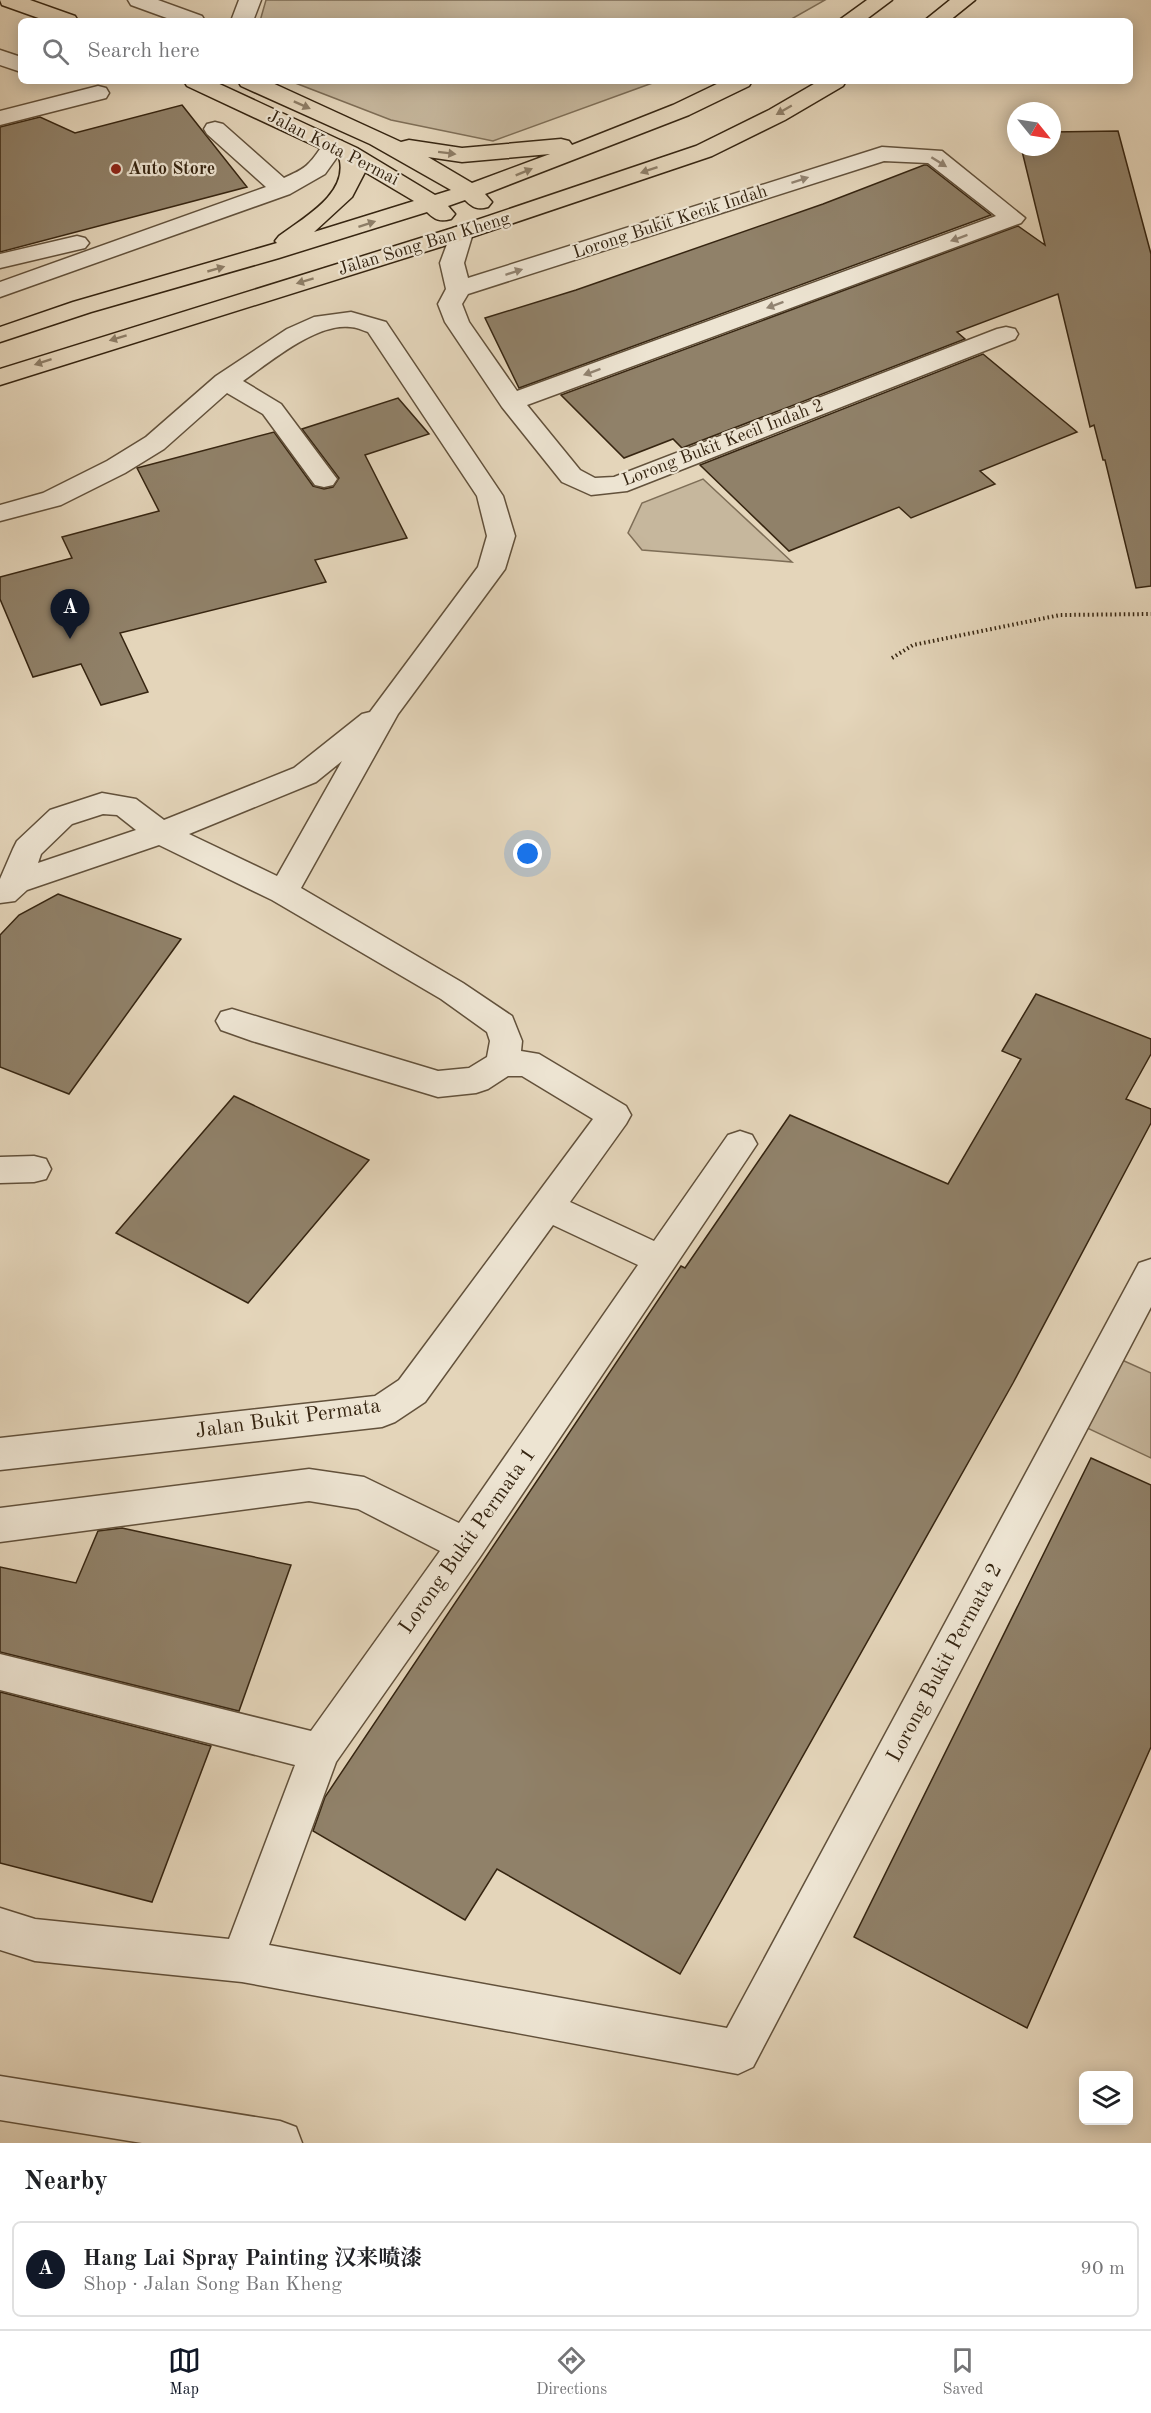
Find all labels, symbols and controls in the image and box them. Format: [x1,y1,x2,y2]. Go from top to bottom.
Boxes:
search box [18,18,1133,84]
icon: search [39,35,72,68]
text: Search here [87,40,200,62]
one-way arrow [294,100,311,109]
north arrow [1007,102,1061,156]
one-way arrow [776,105,793,115]
street label: Jalan Kota Permai [264,107,402,189]
one-way arrow [438,148,457,158]
one-way arrow [930,156,947,167]
place label: Auto Store [128,160,215,178]
marker: Auto Store [109,162,123,176]
one-way arrow [639,165,657,175]
one-way arrow [516,167,534,177]
one-way arrow [791,175,809,184]
street label: Lorong Bukit Kecik Indah [571,182,770,262]
street label: Jalan Song Ban Kheng [336,209,512,279]
one-way arrow [358,218,376,228]
one-way arrow [949,233,967,243]
one-way arrow [207,264,225,273]
one-way arrow [505,266,523,276]
one-way arrow [295,277,313,286]
one-way arrow [766,300,784,310]
one-way arrow [109,334,127,343]
one-way arrow [34,358,52,368]
one-way arrow [583,368,601,378]
street label: Lorong Bukit Kecil Indah 2 [620,396,826,490]
pin: A [50,590,90,639]
your location [513,839,542,868]
street label: Jalan Bukit Permata [194,1396,382,1442]
street label: Lorong Bukit Permata 1 [396,1444,540,1638]
street label: Lorong Bukit Permata 2 [884,1560,1006,1766]
map controls [1079,2071,1133,2125]
button: layers [1079,2071,1133,2125]
text: Nearby [24,2169,108,2195]
text: Hang Lai Spray Painting 汉来喷漆 [83,2248,422,2270]
text: A [38,2259,53,2279]
text: 90 m [1080,2259,1125,2279]
text: Shop · Jalan Song Ban Kheng [83,2275,342,2295]
tab: Map [168,2344,201,2400]
tab: Directions [536,2344,607,2400]
tab: Saved [943,2344,983,2400]

